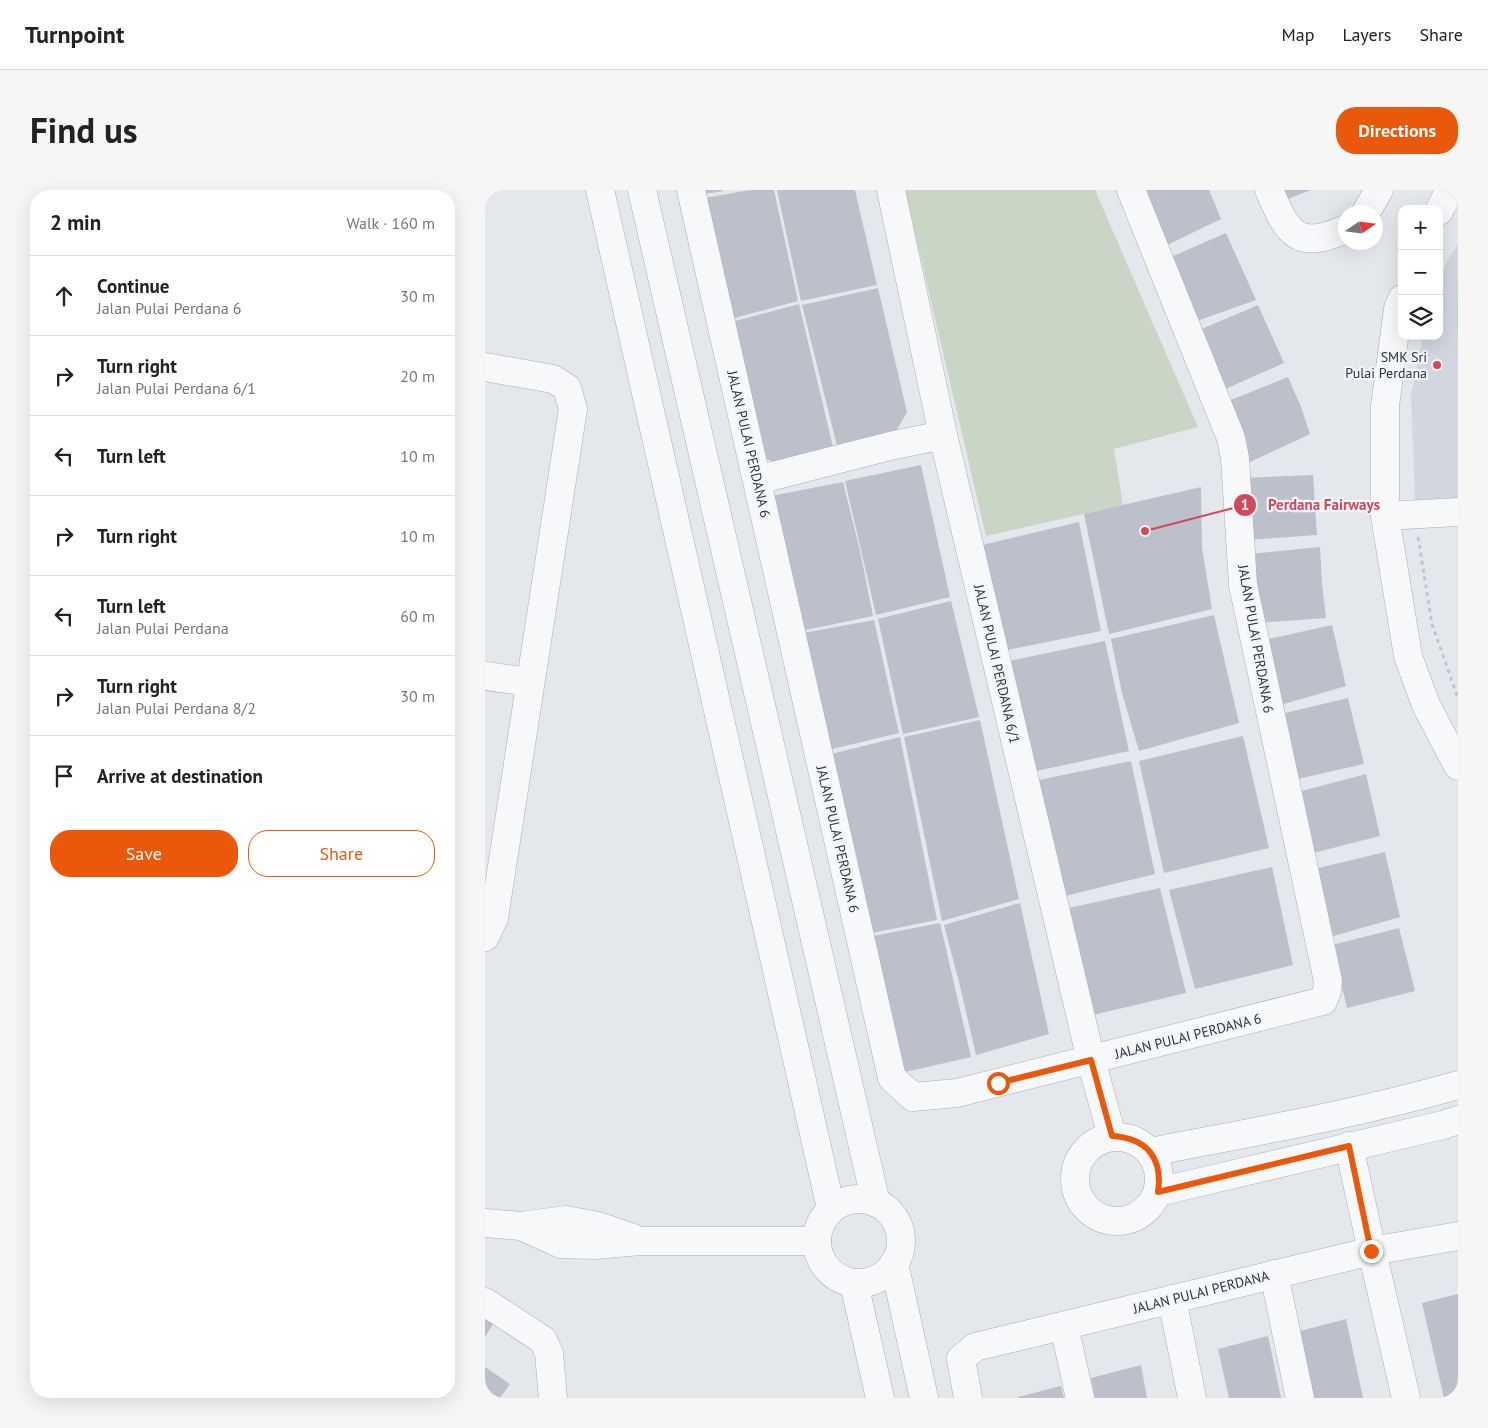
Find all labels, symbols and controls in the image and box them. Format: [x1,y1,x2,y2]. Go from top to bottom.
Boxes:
text: Turnpoint [25,19,124,50]
text: Map [1282,23,1314,46]
text: Layers [1342,23,1391,46]
text: Share [1419,23,1463,46]
text: Find us [30,107,138,153]
button: Directions [1336,107,1458,154]
north arrow [1338,205,1383,250]
map controls [1398,205,1443,340]
button: + [1398,205,1443,250]
text: 2 min [50,209,101,236]
text: Walk · 160 m [346,213,435,233]
button: − [1398,250,1443,295]
text: Continue [97,274,169,298]
icon: ahead [50,282,78,310]
text: 30 m [400,286,435,306]
button: layers [1398,295,1443,340]
text: Jalan Pulai Perdana 6 [97,298,242,318]
place label: SMK Sri Pulai Perdana [1345,348,1427,382]
text: Turn right [97,354,177,378]
marker: SMK Sri Pulai Perdana [1431,359,1443,371]
icon: right [50,362,78,390]
text: 20 m [400,366,435,386]
street label: JALAN PULAI PERDANA 6 [723,368,775,519]
text: Jalan Pulai Perdana 6/1 [97,378,256,398]
icon: left [50,442,78,470]
text: Turn left [97,444,166,468]
text: 10 m [400,446,435,466]
callout: Perdana Fairways [1233,490,1390,520]
text: 1 [1241,495,1249,514]
text: Perdana Fairways [1268,495,1380,514]
icon: right [50,522,78,550]
text: Turn right [97,524,177,548]
text: 10 m [400,526,435,546]
street label: JALAN PULAI PERDANA 6 [1234,562,1278,715]
street label: JALAN PULAI PERDANA 6/1 [970,582,1024,745]
text: Turn left [97,594,166,618]
icon: left [50,602,78,630]
text: 60 m [400,606,435,626]
text: Jalan Pulai Perdana [97,618,229,638]
text: Turn right [97,674,177,698]
icon: right [50,682,78,710]
text: 30 m [400,686,435,706]
text: Jalan Pulai Perdana 8/2 [97,698,256,718]
icon: arrive [50,762,78,790]
street label: JALAN PULAI PERDANA 6 [812,763,864,914]
text: Arrive at destination [97,764,263,788]
button: Save [50,830,238,877]
button: Share [248,830,435,877]
street label: JALAN PULAI PERDANA 6 [1112,1009,1263,1063]
route start [987,1072,1010,1095]
route end [1360,1240,1383,1263]
street label: JALAN PULAI PERDANA [1130,1266,1272,1318]

